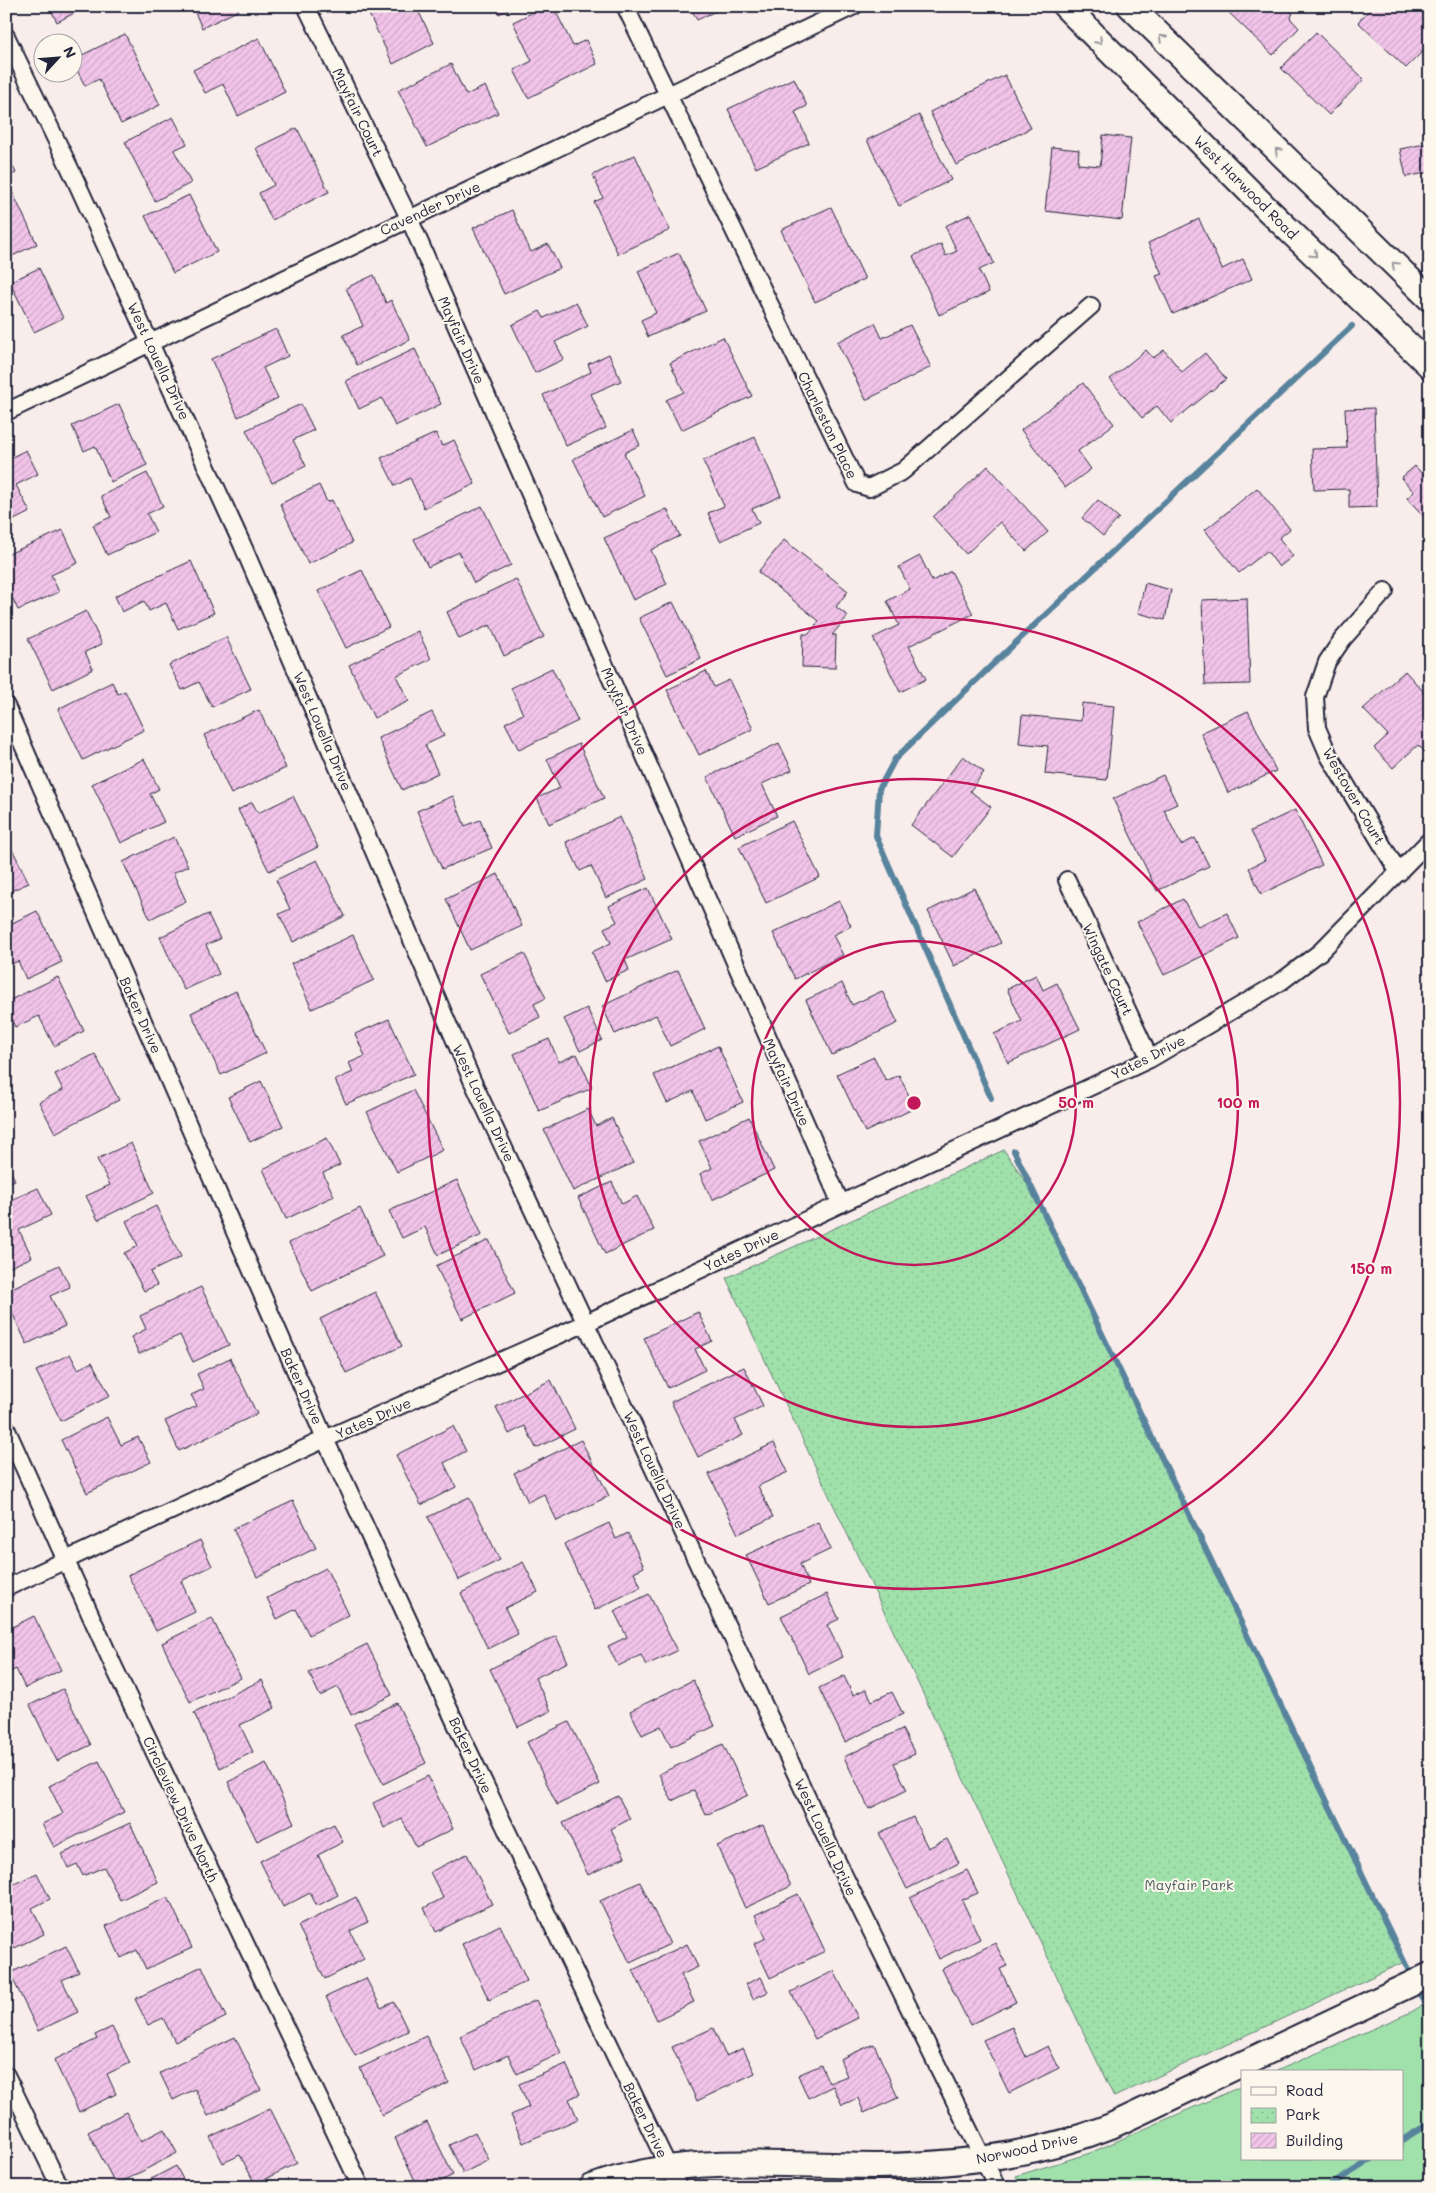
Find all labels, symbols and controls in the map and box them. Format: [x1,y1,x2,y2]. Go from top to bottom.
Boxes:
north arrow [32,32,82,82]
one-way arrow [1093,35,1102,44]
one-way arrow [1159,35,1168,44]
text: N [59,43,81,61]
street label: Mayfair Court [328,65,388,159]
street label: West Harwood Road [1190,131,1302,243]
one-way arrow [1275,148,1284,157]
street label: Cavender Drive [377,176,483,240]
one-way arrow [1308,248,1317,257]
one-way arrow [1392,262,1401,271]
street label: Mayfair Drive [434,293,490,387]
street label: West Louella Drive [123,299,195,423]
street label: Charleston Place [794,368,862,482]
street label: Mayfair Drive [597,664,653,758]
street label: West Louella Drive [289,669,357,793]
street label: Westover Court [1319,744,1389,848]
street label: Wingate Court [1078,920,1138,1018]
street label: Baker Drive [116,974,166,1056]
street label: Yates Drive [1108,1030,1188,1084]
street label: Mayfair Drive [759,1035,815,1129]
street label: West Louella Drive [448,1041,520,1165]
text: 50 m [1058,1092,1094,1112]
text: 100 m [1216,1092,1260,1112]
centre of rings [905,1094,923,1112]
street label: Yates Drive [700,1224,782,1276]
text: 150 m [1350,1258,1392,1278]
street label: Baker Drive [277,1345,327,1427]
street label: Yates Drive [332,1393,414,1443]
street label: West Louella Drive [619,1408,691,1532]
street label: Baker Drive [445,1714,497,1796]
street label: Circleview Drive North [139,1733,223,1885]
street label: West Louella Drive [790,1775,862,1899]
park label: Mayfair Park [1145,1875,1233,1894]
legend [1241,2070,1404,2160]
street label: Baker Drive [619,2079,673,2161]
text: Road [1286,2080,1323,2100]
text: Park [1286,2104,1320,2124]
street label: Norwood Drive [974,2128,1080,2168]
text: Building [1286,2130,1343,2150]

